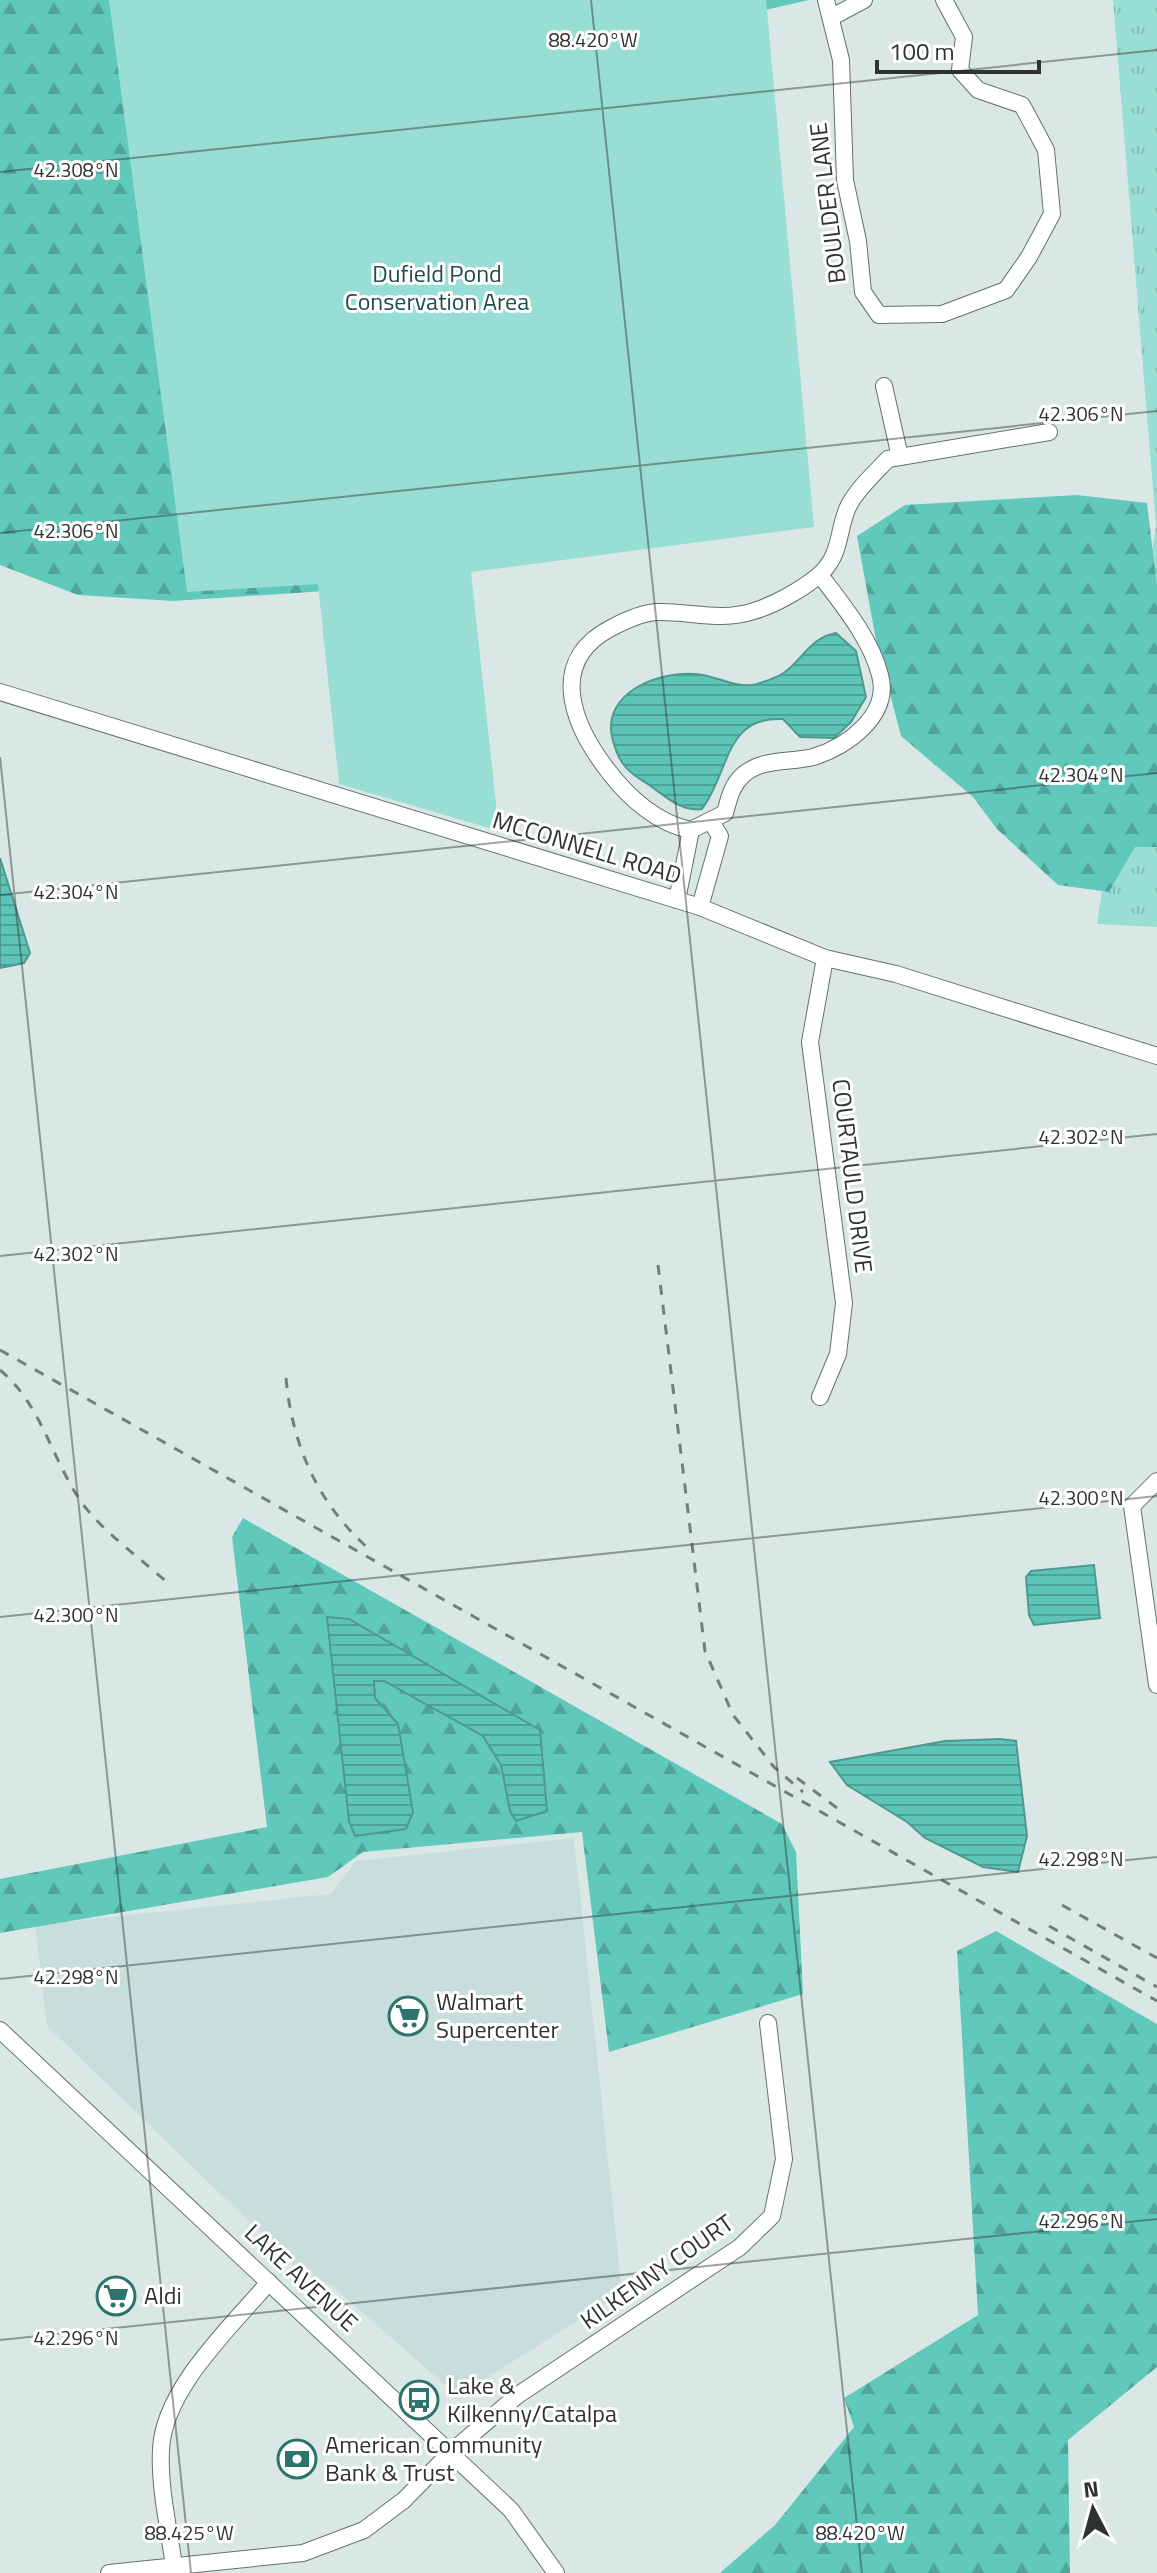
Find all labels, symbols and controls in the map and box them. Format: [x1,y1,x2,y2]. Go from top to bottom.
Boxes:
text: 88.420°W [548,24,638,55]
scale bar [877,24,1039,74]
text: 100 m [889,33,955,69]
street label: BOULDER LANE [799,121,855,286]
text: 42.308°N [33,154,119,185]
park label: Dufield Pond Conservation Area [345,255,529,319]
text: 42.306°N [1038,398,1124,429]
text: 42.306°N [33,515,119,546]
text: 42.304°N [1038,759,1124,790]
street label: MCCONNELL ROAD [488,801,686,893]
text: 42.304°N [33,876,119,907]
street label: COURTAULD DRIVE [823,1077,883,1275]
text: 42.302°N [1038,1121,1124,1152]
text: 42.302°N [33,1238,119,1269]
text: 42.300°N [1038,1482,1124,1513]
text: 42.300°N [33,1599,119,1630]
text: 42.298°N [1038,1843,1124,1874]
text: 42.298°N [33,1961,119,1992]
place label: Walmart Supercenter [436,1983,559,2047]
supermarket icon: Walmart Supercenter [387,1995,429,2037]
street label: KILKENNY COURT [572,2205,741,2338]
text: 42.296°N [1038,2205,1124,2236]
street label: LAKE AVENUE [237,2215,367,2339]
supermarket icon: Aldi [95,2275,137,2317]
place label: Aldi [144,2277,182,2313]
text: 42.296°N [33,2322,119,2353]
place label: Lake & Kilkenny/Catalpa [447,2367,617,2431]
bus stop icon: Lake & Kilkenny/Catalpa [398,2379,440,2421]
place label: American Community Bank & Trust [325,2426,543,2490]
bank icon: American Community Bank & Trust [276,2438,318,2480]
north arrow [1053,2469,1133,2549]
text: N [1082,2471,1100,2507]
text: 88.425°W [144,2517,234,2548]
text: 88.420°W [815,2517,905,2548]

